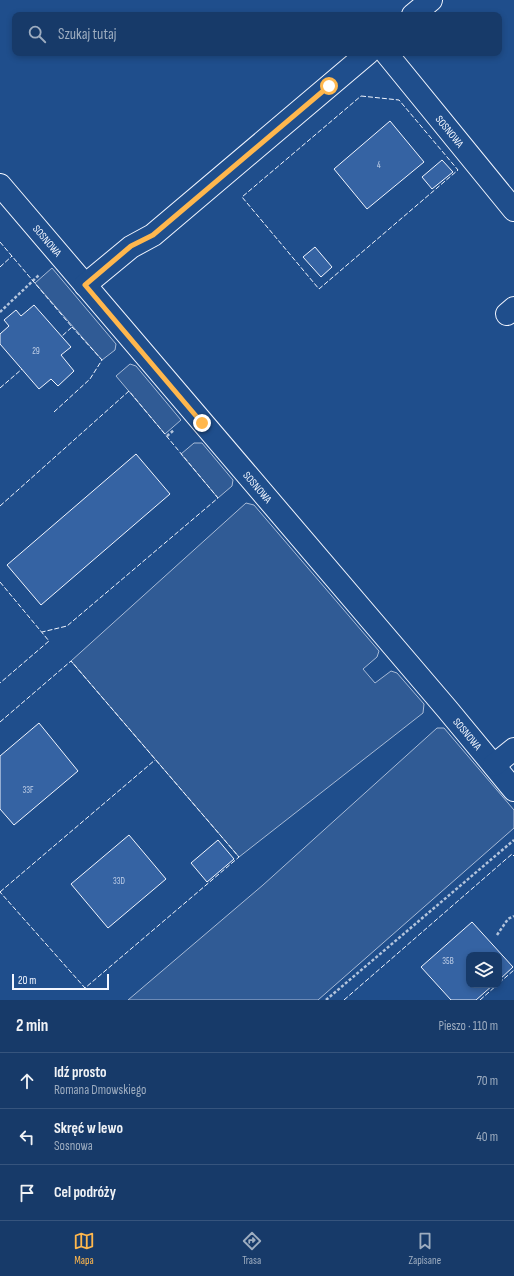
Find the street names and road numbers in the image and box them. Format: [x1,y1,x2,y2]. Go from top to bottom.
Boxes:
street label: SOSNOWA [433,113,466,150]
street label: SOSNOWA [30,222,64,260]
street label: SOSNOWA [240,469,275,506]
street label: SOSNOWA [450,716,484,753]

